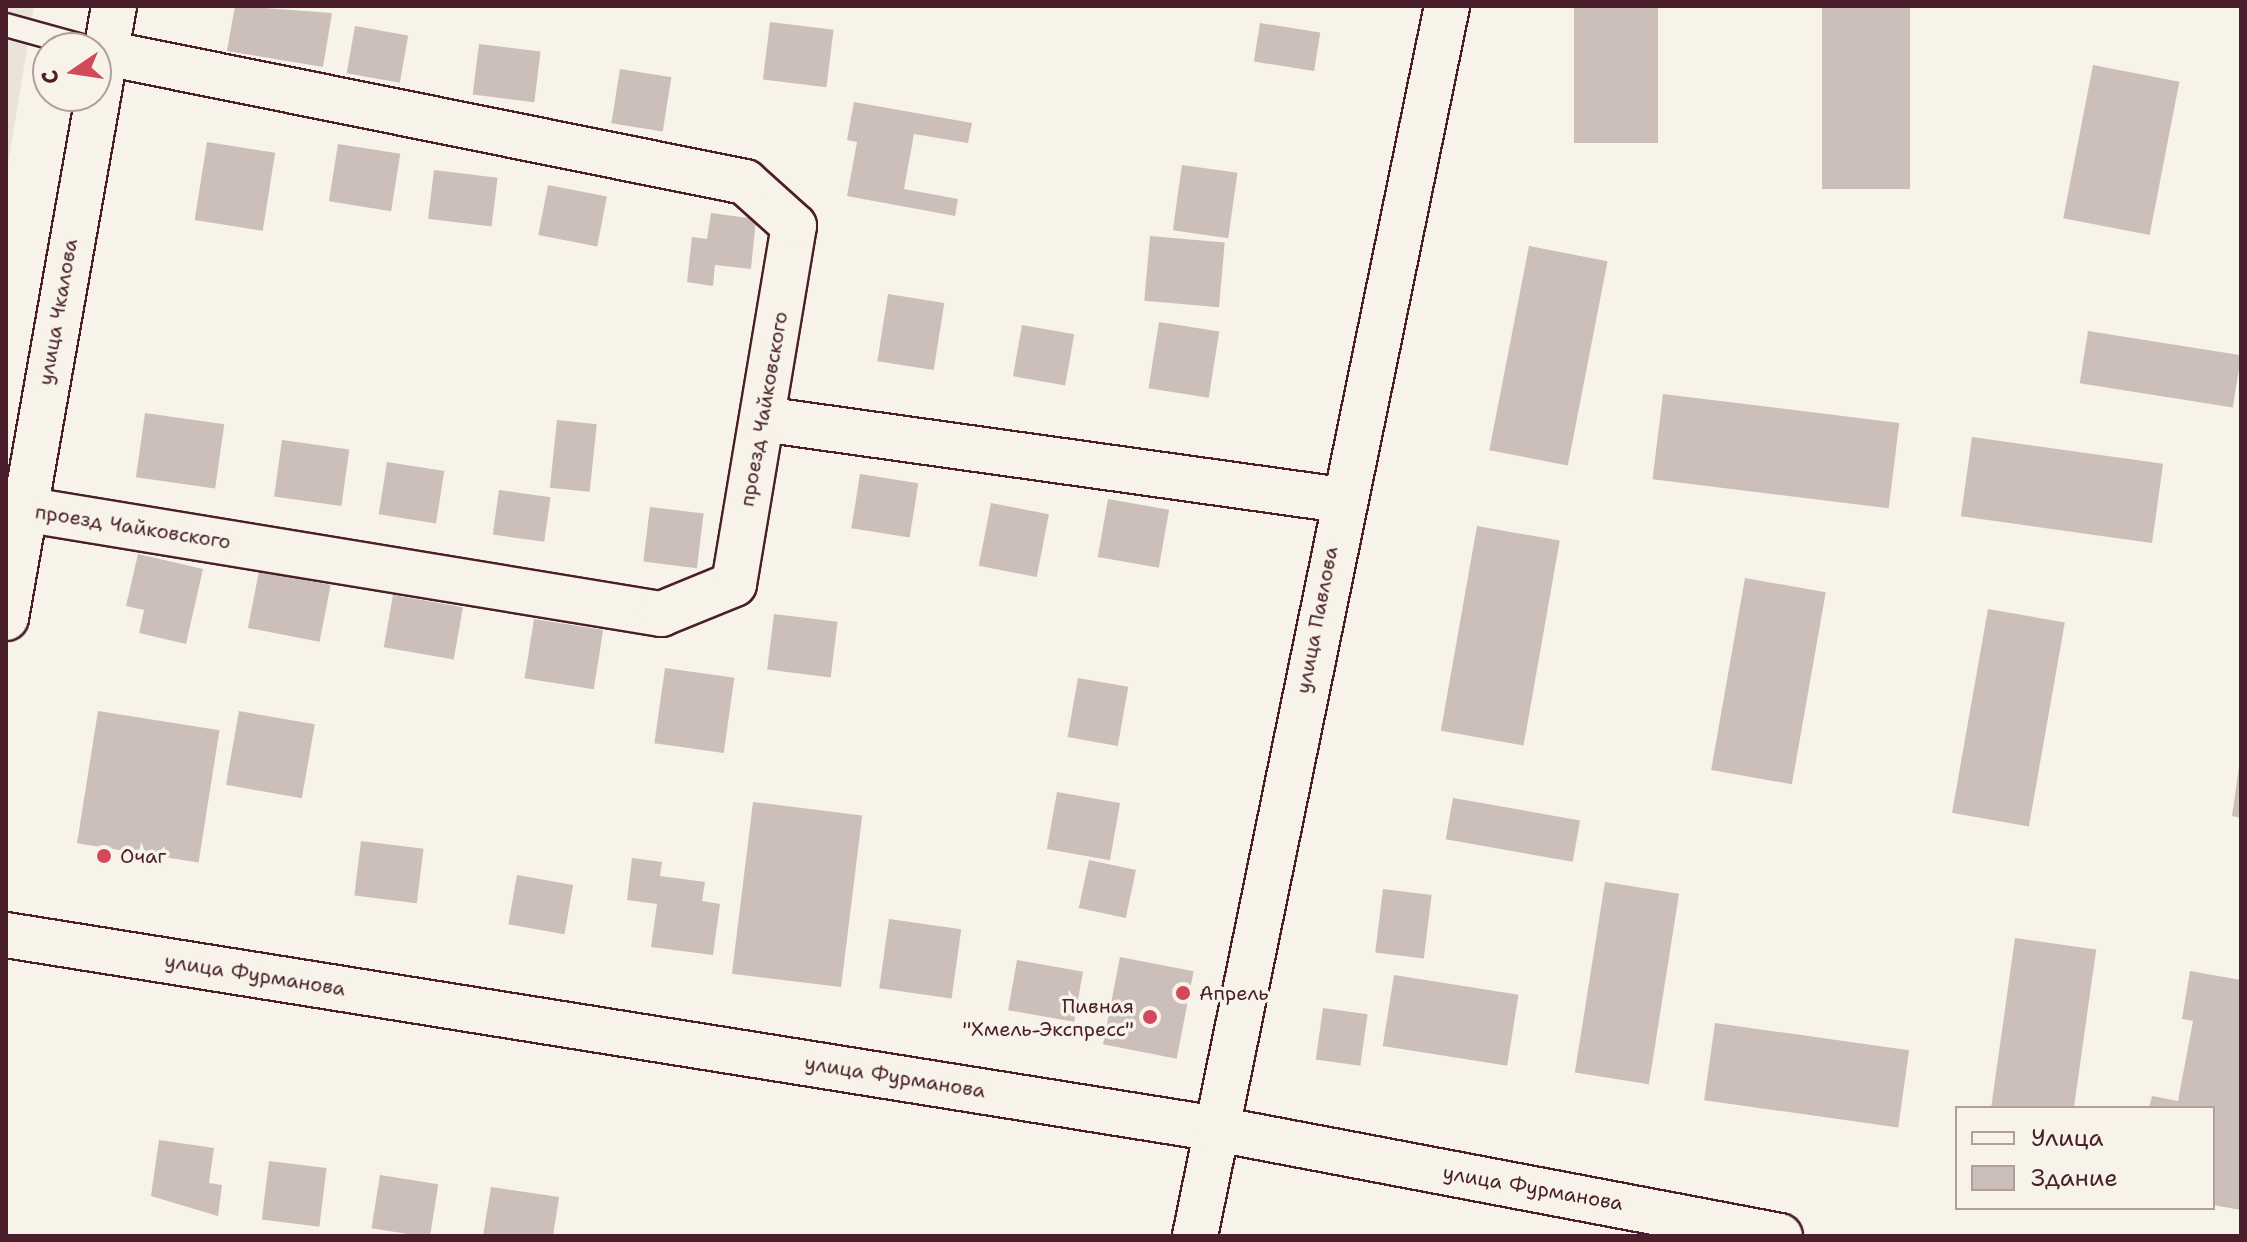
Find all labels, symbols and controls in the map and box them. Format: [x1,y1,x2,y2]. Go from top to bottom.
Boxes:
north arrow [32,32,112,112]
text: С [34,67,66,87]
street label: улица Чкалова [33,237,83,387]
street label: проезд Чайковского [735,310,793,508]
street label: проезд Чайковского [33,500,233,554]
street label: улица Павлова [1291,544,1343,696]
place label: Очаг [120,844,166,868]
marker: Очаг [95,847,113,865]
street label: улица Фурманова [163,949,347,1001]
place label: Апрель [1199,981,1269,1005]
marker: Апрель [1174,984,1192,1002]
place label: Пивная "Хмель-Экспресс" [962,994,1134,1041]
marker: Пивная "Хмель-Экспресс" [1141,1008,1159,1026]
street label: улица Фурманова [803,1051,987,1103]
legend [1955,1106,2215,1210]
text: Улица [2031,1122,2104,1154]
street label: улица Фурманова [1441,1160,1625,1216]
text: Здание [2031,1162,2118,1194]

